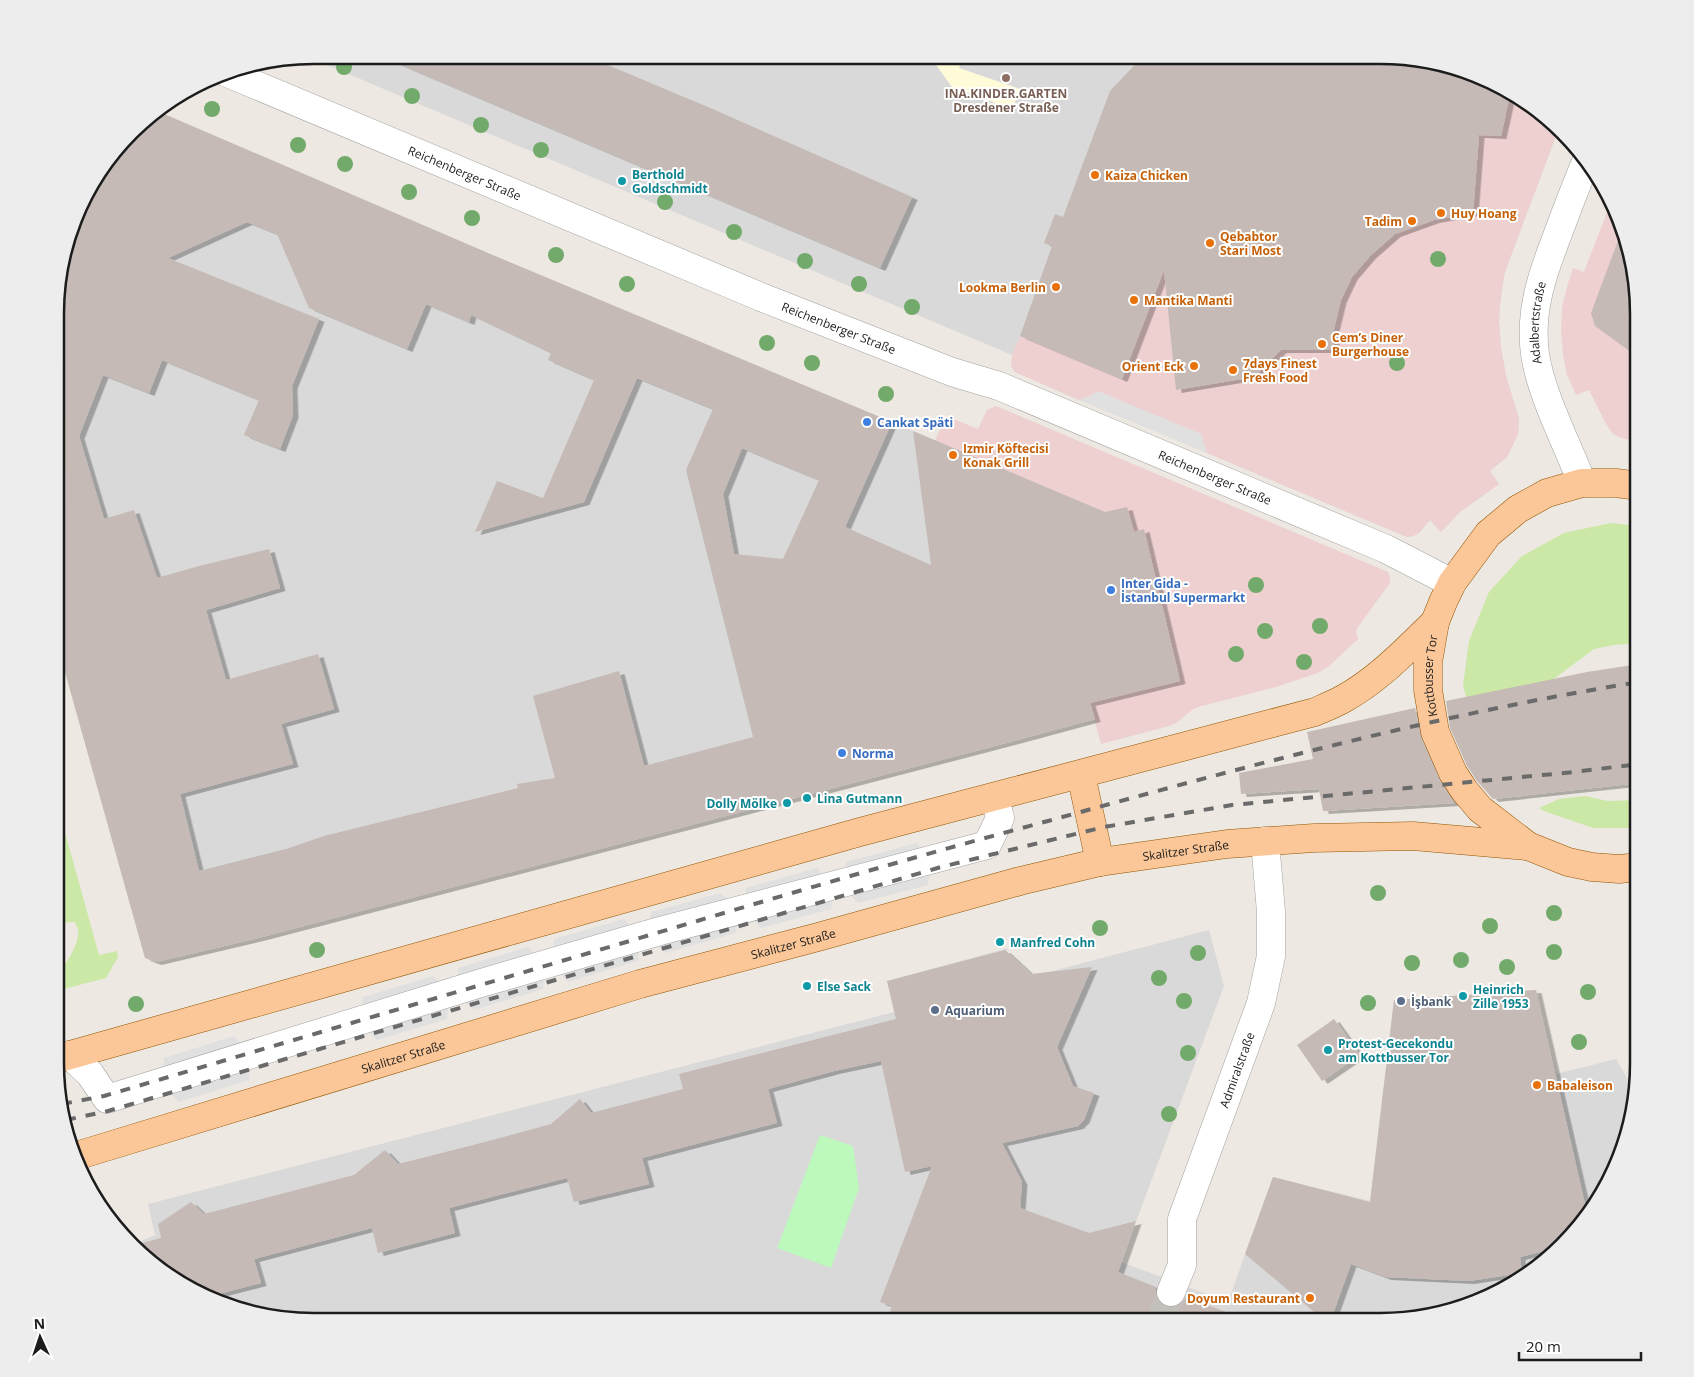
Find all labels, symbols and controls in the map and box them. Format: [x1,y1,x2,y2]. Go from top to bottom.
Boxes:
marker: INA.KINDER.GARTEN Dresdener Straße [1000,72,1012,84]
place label: INA.KINDER.GARTEN Dresdener Straße [945,85,1067,116]
street label: Reichenberger Straße [405,141,524,204]
place label: Berthold Goldschmidt [632,166,708,197]
place label: Kaiza Chicken [1105,167,1188,184]
marker: Kaiza Chicken [1089,169,1101,181]
marker: Berthold Goldschmidt [616,175,628,187]
place label: Huy Hoang [1451,205,1517,222]
marker: Huy Hoang [1435,207,1447,219]
place label: Tadim [1365,213,1402,230]
marker: Tadim [1406,215,1418,227]
place label: Qebabtor Stari Most [1220,228,1281,259]
marker: Qebabtor Stari Most [1204,237,1216,249]
place label: Lookma Berlin [959,279,1046,296]
street label: Adalbertstraße [1525,279,1550,366]
marker: Lookma Berlin [1050,281,1062,293]
place label: Mantika Manti [1144,292,1232,309]
marker: Mantika Manti [1128,294,1140,306]
street label: Reichenberger Straße [779,297,899,358]
place label: Cem’s Diner Burgerhouse [1332,329,1409,360]
marker: Cem’s Diner Burgerhouse [1316,338,1328,350]
place label: 7days Finest Fresh Food [1243,355,1317,386]
place label: Orient Eck [1122,358,1185,375]
marker: Orient Eck [1188,360,1200,372]
marker: 7days Finest Fresh Food [1227,364,1239,376]
place label: Cankat Späti [877,414,953,431]
marker: Cankat Späti [861,416,873,428]
place label: Izmir Köftecisi Konak Grill [963,440,1049,471]
street label: Reichenberger Straße [1156,446,1275,508]
marker: Izmir Köftecisi Konak Grill [947,449,959,461]
place label: Inter Gida - İstanbul Supermarkt [1121,575,1245,606]
marker: Inter Gida - İstanbul Supermarkt [1105,584,1117,596]
street label: Kottbusser Tor [1419,633,1441,718]
place label: Norma [852,745,894,762]
marker: Norma [836,747,848,759]
place label: Lina Gutmann [817,790,902,807]
marker: Lina Gutmann [801,792,813,804]
place label: Dolly Mölke [706,795,777,812]
marker: Dolly Mölke [781,797,793,809]
street label: Skalitzer Straße [1141,835,1230,864]
street label: Skalitzer Straße [749,924,838,963]
place label: Manfred Cohn [1010,934,1095,951]
marker: Manfred Cohn [994,936,1006,948]
place label: Else Sack [817,978,872,995]
marker: Else Sack [801,980,813,992]
place label: Heinrich Zille 1953 [1473,981,1529,1012]
marker: Heinrich Zille 1953 [1457,990,1469,1002]
place label: İşbank [1411,993,1452,1010]
marker: İşbank [1395,995,1407,1007]
place label: Aquarium [945,1002,1005,1019]
marker: Aquarium [929,1004,941,1016]
street label: Admiralstraße [1215,1029,1258,1110]
street label: Skalitzer Straße [359,1035,447,1077]
place label: Protest-Gecekondu am Kottbusser Tor [1338,1035,1453,1066]
marker: Protest-Gecekondu am Kottbusser Tor [1322,1044,1334,1056]
place label: Babaleison [1547,1077,1613,1094]
marker: Babaleison [1531,1079,1543,1091]
place label: Doyum Restaurant [1187,1290,1300,1307]
marker: Doyum Restaurant [1304,1292,1316,1304]
north arrow [15,1312,65,1362]
text: N [33,1314,45,1333]
scale bar [1519,1330,1642,1362]
text: 20 m [1526,1336,1561,1356]

